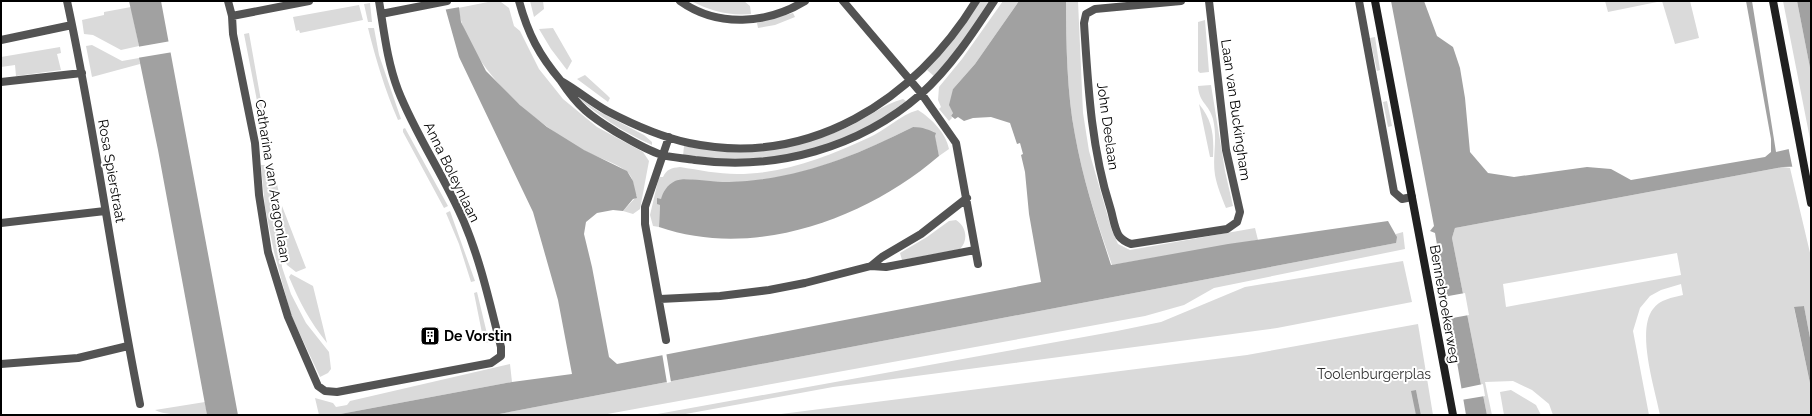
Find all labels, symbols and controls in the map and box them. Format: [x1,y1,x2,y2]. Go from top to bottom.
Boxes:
street label: Laan van Buckingham [1218,38,1254,182]
street label: John Deelaan [1094,81,1122,171]
street label: Catharina van Aragonlaan [252,98,294,264]
street label: Rosa Spierstraat [95,118,129,224]
street label: Anna Boleynlaan [421,119,483,225]
street label: Bennebroekerweg [1427,243,1463,365]
building icon: De Vorstin [419,325,441,347]
place label: De Vorstin [444,328,512,344]
park label: Toolenburgerplas [1317,366,1431,382]

